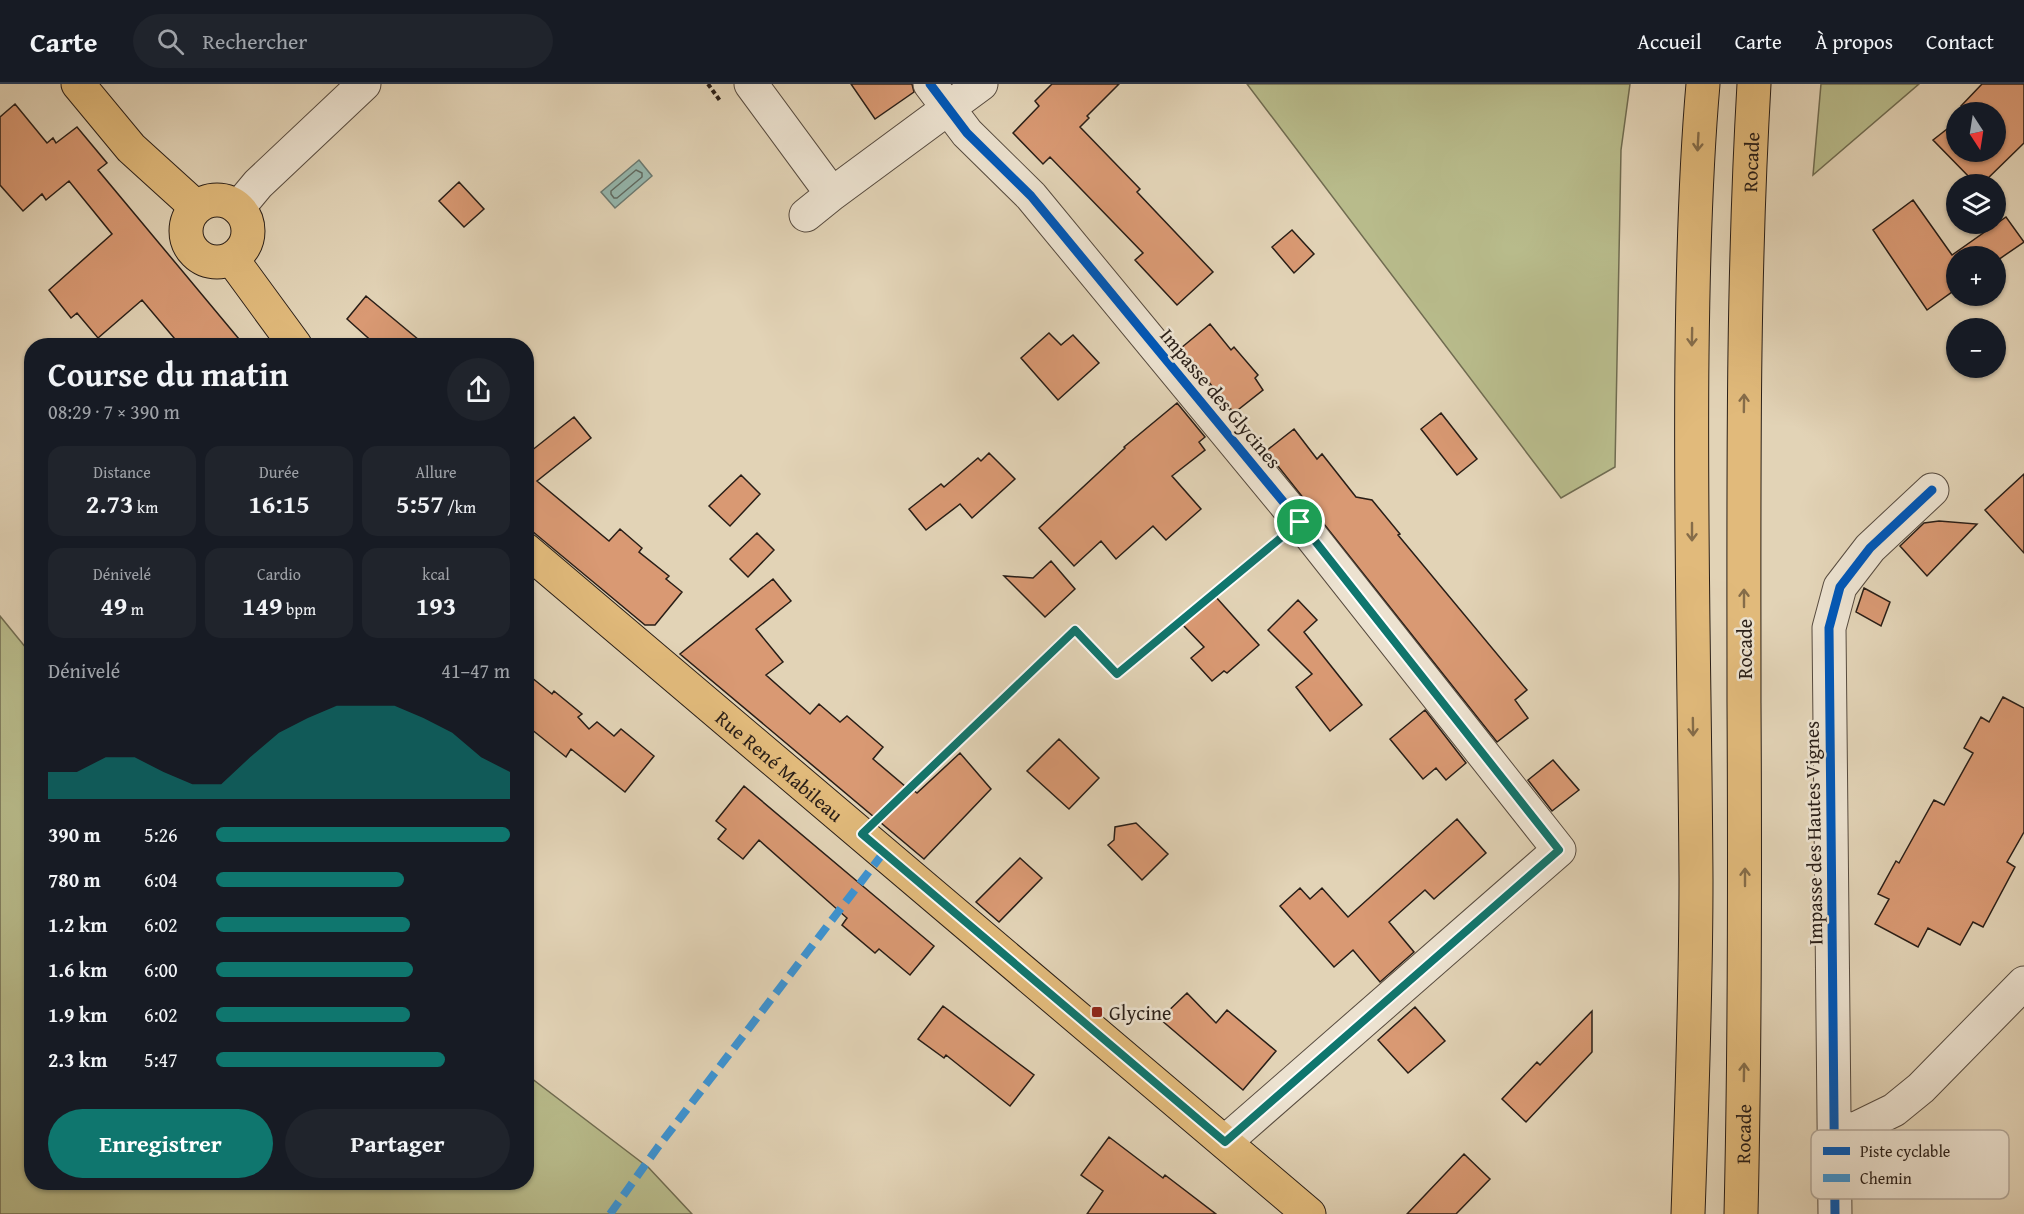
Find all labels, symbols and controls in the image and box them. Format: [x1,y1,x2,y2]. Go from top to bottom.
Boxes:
search box [133,14,553,68]
text: Carte [30,21,97,62]
icon: search [154,25,187,58]
text: Rechercher [202,25,307,57]
text: Accueil [1637,26,1702,57]
text: Carte [1735,26,1782,57]
text: À propos [1815,26,1893,57]
text: Contact [1926,26,1994,57]
north arrow [1946,102,2006,162]
map controls [1946,102,2006,378]
street label: Rocade [1734,131,1766,193]
one-way arrow [1693,132,1704,152]
button: layers [1946,174,2006,234]
button: + [1946,246,2006,306]
button: − [1946,318,2006,378]
street label: Impasse des Glycines [1154,322,1288,474]
one-way arrow [1687,327,1698,347]
text: Course du matin [48,350,289,398]
button: share [447,358,510,421]
one-way arrow [1738,393,1750,413]
text: 08:29 · 7 × 390 m [48,397,180,426]
text: Distance [93,460,151,484]
text: Durée [259,460,299,484]
text: Allure [415,460,457,484]
text: 2.73 [86,484,134,523]
text: 16:15 [248,484,310,523]
text: 5:57 [396,484,444,523]
text: km [134,495,158,519]
text: /km [444,495,476,519]
pin [1274,496,1325,547]
icon: arrive [1283,505,1316,538]
one-way arrow [1686,522,1698,542]
text: Dénivelé [93,562,151,586]
text: Cardio [257,562,301,586]
text: kcal [422,562,450,586]
text: 49 [100,586,127,625]
text: 149 [242,586,282,625]
text: 193 [416,586,456,625]
one-way arrow [1738,588,1750,608]
text: m [127,597,144,621]
text: bpm [282,597,316,621]
street label: Rocade [1730,619,1759,679]
text: Dénivelé [48,656,120,685]
text: 41–47 m [441,656,510,685]
street label: Rue René Mabileau [710,703,850,828]
one-way arrow [1688,717,1699,737]
street label: Impasse des Hautes Vignes [1797,721,1829,945]
text: 390 m [48,820,101,849]
text: 5:26 [144,820,178,849]
text: 780 m [48,865,101,894]
text: 6:04 [144,865,178,894]
one-way arrow [1739,867,1751,887]
text: 1.2 km [48,910,107,939]
text: 6:02 [144,910,178,939]
text: 1.6 km [48,955,107,984]
text: 6:00 [144,955,178,984]
place label: Glycine [1109,998,1171,1027]
text: 1.9 km [48,1000,107,1029]
text: 6:02 [144,1000,178,1029]
marker: Glycine [1090,1005,1104,1019]
text: 2.3 km [48,1045,107,1074]
text: 5:47 [144,1045,178,1074]
one-way arrow [1738,1062,1749,1082]
street label: Rocade [1728,1104,1758,1164]
button: Enregistrer [48,1109,273,1178]
button: Partager [285,1109,510,1178]
legend [1811,1130,2009,1199]
text: Piste cyclable [1860,1139,1950,1163]
text: Chemin [1860,1166,1912,1190]

